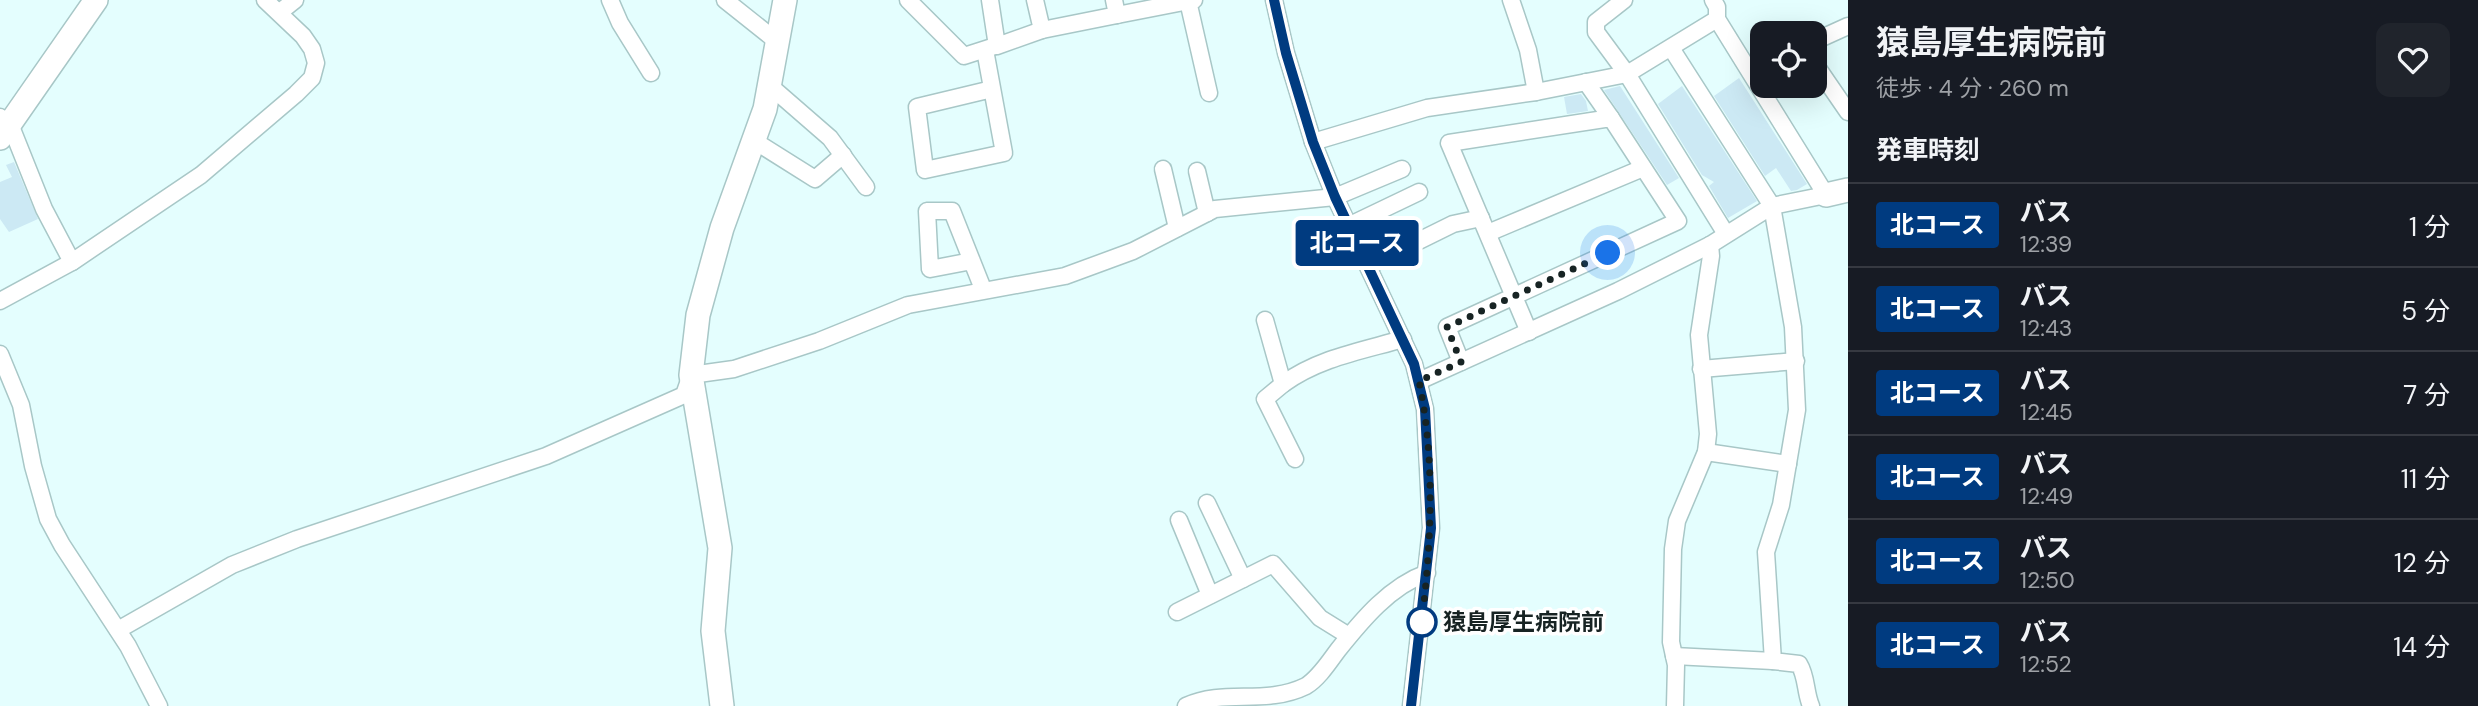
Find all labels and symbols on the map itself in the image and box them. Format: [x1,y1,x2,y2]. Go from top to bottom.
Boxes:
line badge: 北コース [1308,220,1406,266]
your location [1590,235,1625,270]
marker: 猿島厚生病院前 [1407,607,1437,637]
place label: 猿島厚生病院前 [1443,607,1604,637]

